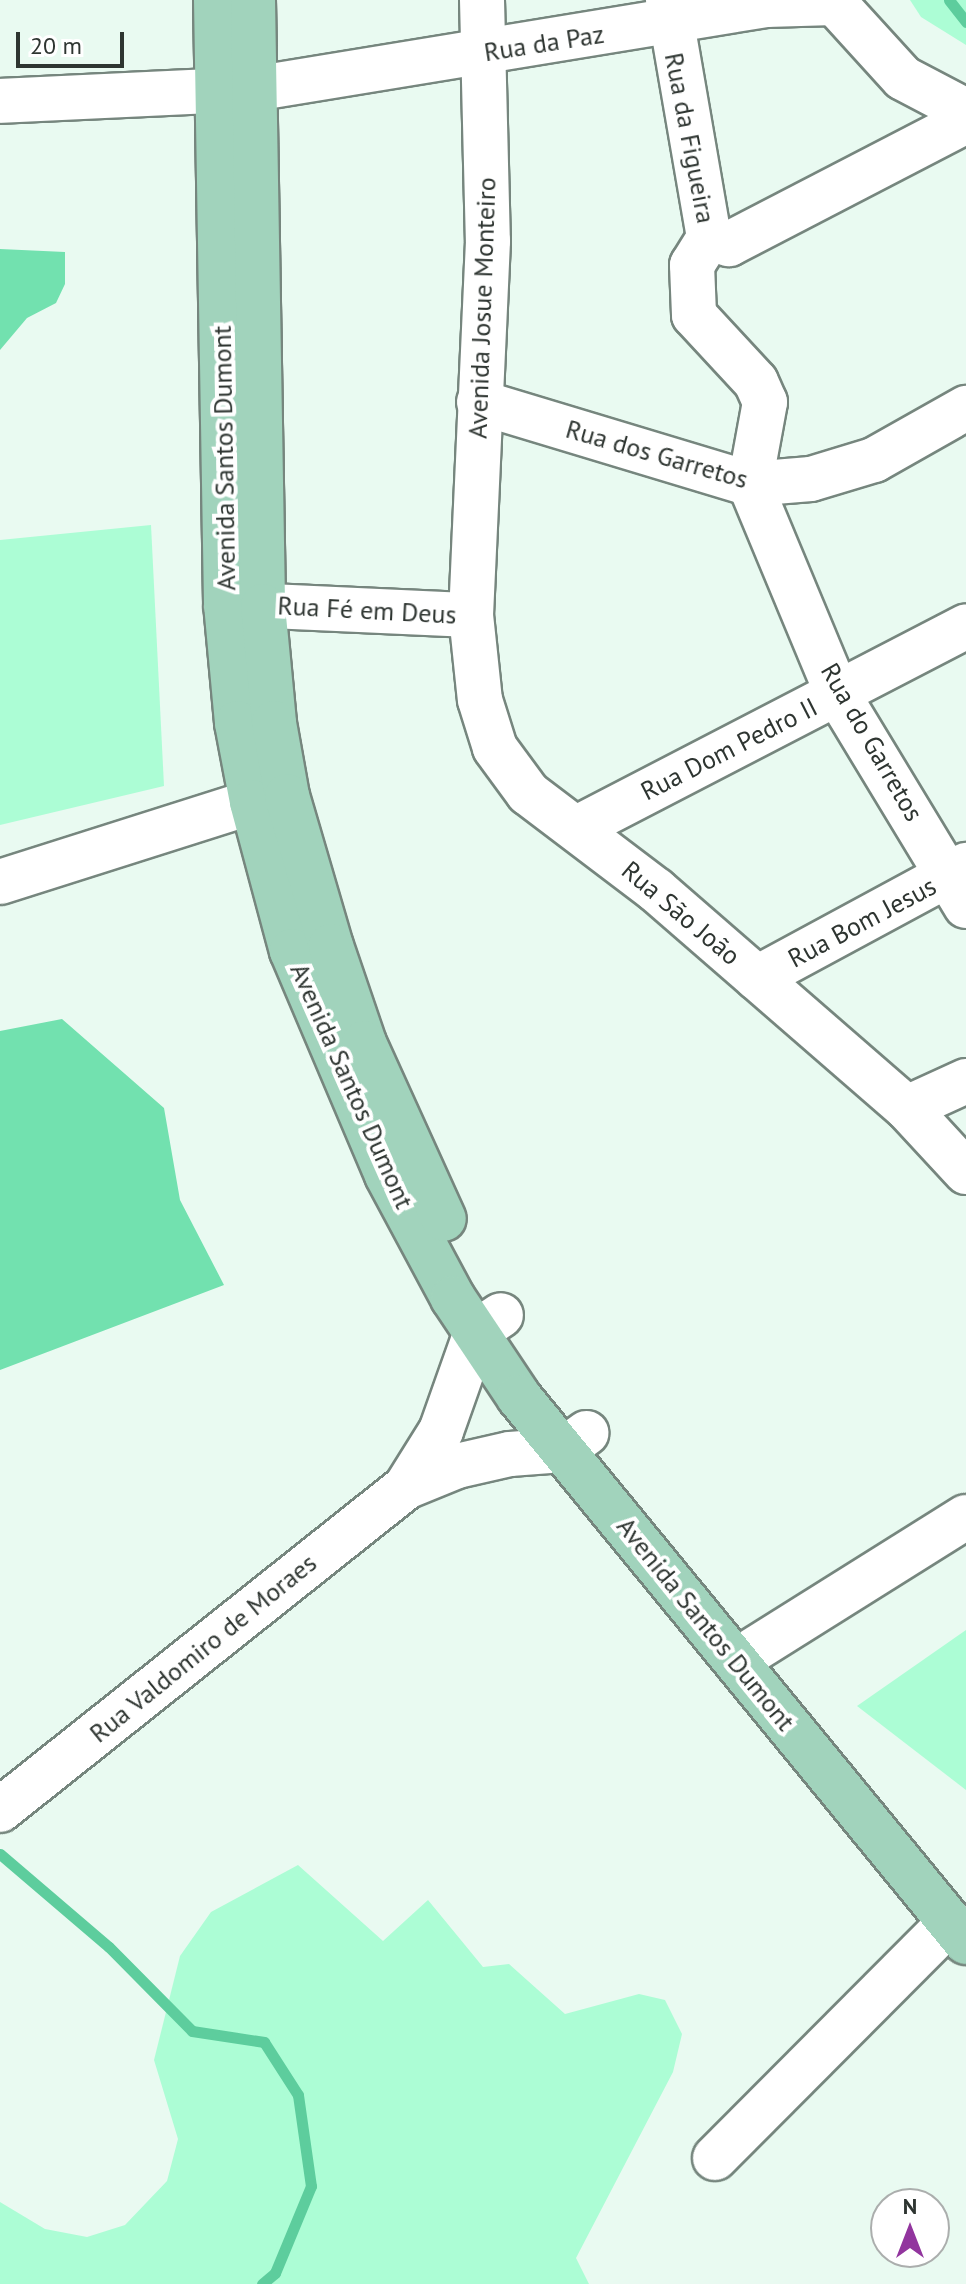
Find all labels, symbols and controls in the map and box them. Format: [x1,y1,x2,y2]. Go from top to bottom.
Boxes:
scale bar [20,16,128,66]
street label: Rua da Paz [482,18,606,68]
text: 20 m [30,30,82,61]
street label: Rua da Figueira [658,50,722,226]
street label: Avenida Josue Monteiro [462,177,502,439]
street label: Avenida Santos Dumont [206,325,242,591]
street label: Rua dos Garretos [562,413,752,495]
street label: Rua Fé em Deus [277,590,457,630]
street label: Rua do Garretos [814,658,930,826]
street label: Rua Dom Pedro II [636,691,822,807]
street label: Rua São João [615,854,747,972]
street label: Rua Bom Jesus [783,870,941,974]
street label: Avenida Santos Dumont [284,959,420,1213]
street label: Avenida Santos Dumont [610,1511,802,1737]
street label: Rua Valdomiro de Moraes [83,1547,323,1749]
north arrow [870,2188,950,2268]
text: N [903,2192,917,2220]

